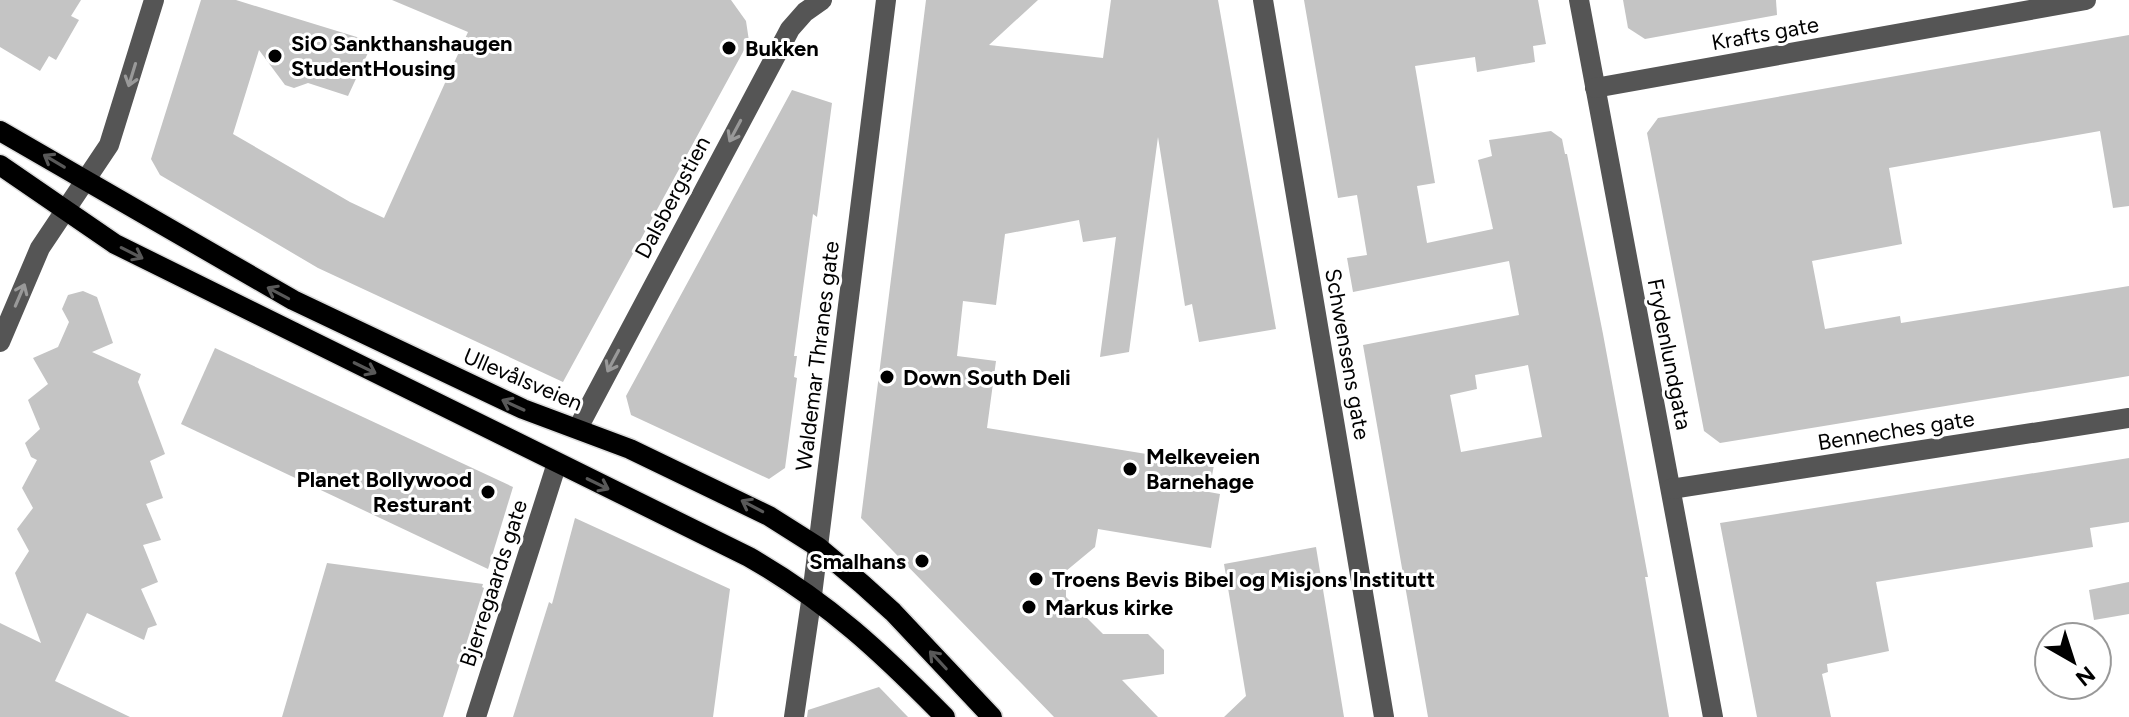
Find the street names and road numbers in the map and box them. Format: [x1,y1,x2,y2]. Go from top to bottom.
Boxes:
street label: Krafts gate [1709,11,1821,56]
street label: Dalsbergstien [629,131,716,263]
street label: Waldemar Thranes gate [790,240,845,473]
street label: Schwensens gate [1319,266,1376,442]
street label: Frydenlundgata [1642,276,1697,432]
street label: Ullevålsveien [459,342,587,417]
street label: Benneches gate [1816,405,1976,456]
street label: Bjerregaards gate [454,496,533,670]

